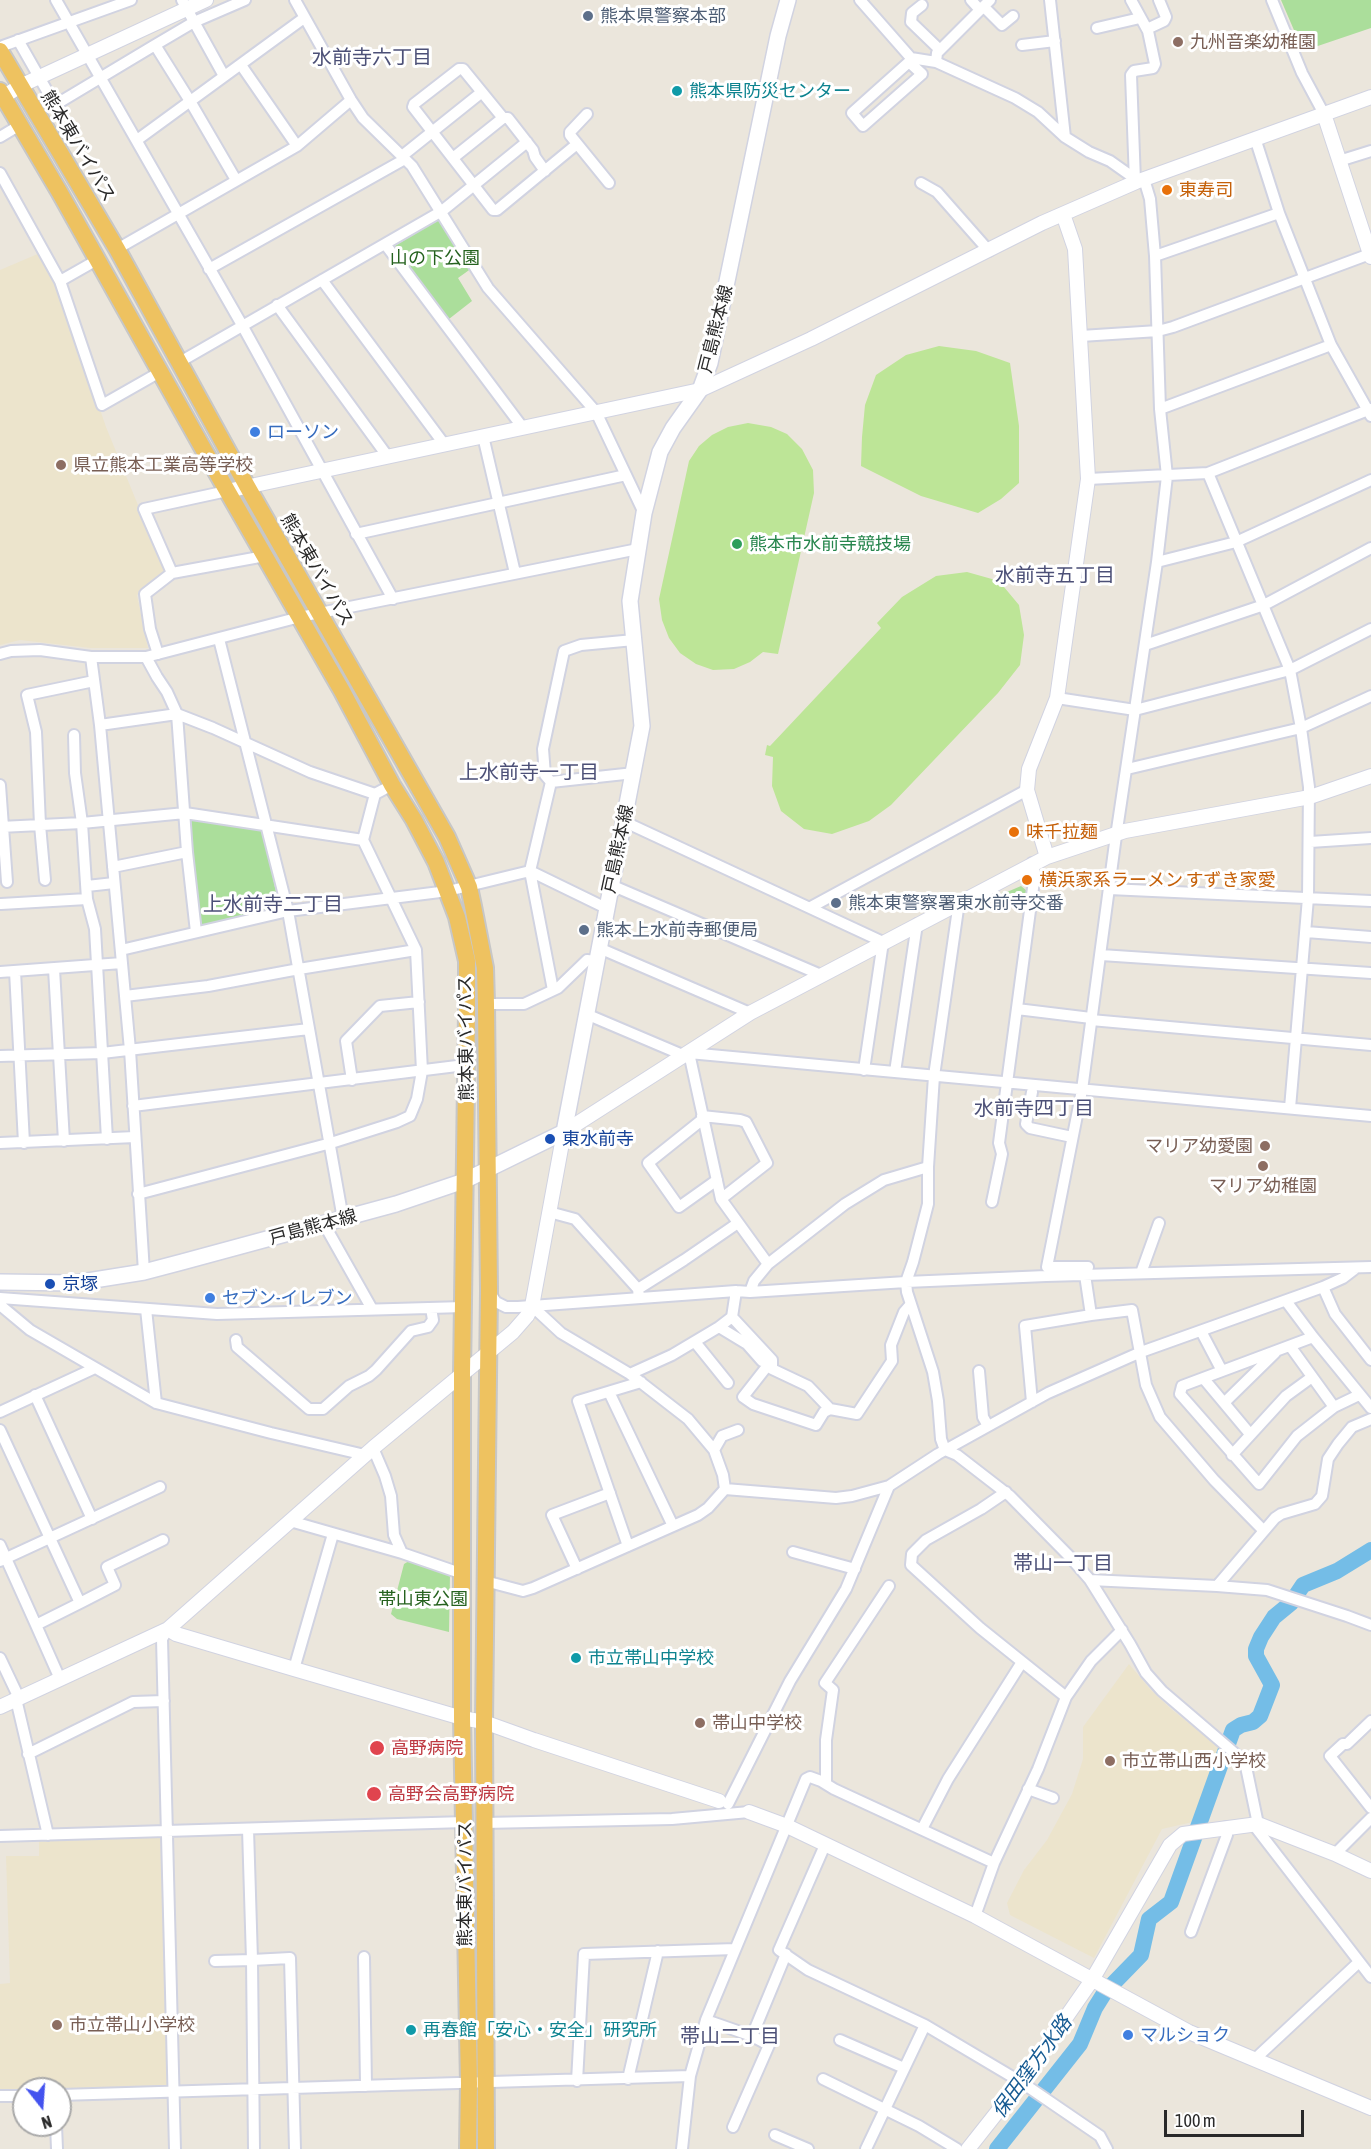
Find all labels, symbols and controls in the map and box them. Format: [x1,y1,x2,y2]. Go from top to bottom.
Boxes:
place label: 熊本県警察本部 [600,5,726,27]
marker: 熊本県警察本部 [581,9,595,23]
place label: 九州音楽幼稚園 [1190,31,1316,53]
marker: 九州音楽幼稚園 [1171,35,1185,49]
district label: 水前寺六丁目 [312,46,432,70]
place label: 熊本県防災センター [689,80,851,102]
marker: 熊本県防災センター [670,84,684,98]
street label: 熊本東バイパス [36,86,120,206]
place label: 東寿司 [1179,179,1233,201]
marker: 東寿司 [1160,183,1174,197]
park label: 山の下公園 [390,247,480,269]
street label: 戸島熊本線 [695,283,737,375]
place label: ローソン [267,421,339,443]
marker: ローソン [248,425,262,439]
place label: 県立熊本工業高等学校 [73,454,253,476]
marker: 県立熊本工業高等学校 [54,458,68,472]
street label: 熊本東バイパス [276,510,358,630]
place label: 熊本市水前寺競技場 [749,533,911,555]
marker: 熊本市水前寺競技場 [730,537,744,551]
district label: 水前寺五丁目 [995,564,1115,588]
district label: 上水前寺一丁目 [459,761,599,785]
street label: 戸島熊本線 [598,803,638,895]
place label: 味千拉麺 [1026,821,1098,843]
marker: 味千拉麺 [1007,825,1021,839]
place label: 横浜家系ラーメン すずき家愛 [1039,869,1275,891]
marker: 横浜家系ラーメン すずき家愛 [1020,873,1034,887]
place label: 熊本東警察署東水前寺交番 [848,892,1064,914]
district label: 上水前寺二丁目 [203,893,343,917]
marker: 熊本東警察署東水前寺交番 [829,896,843,910]
place label: 熊本上水前寺郵便局 [596,919,758,941]
marker: 熊本上水前寺郵便局 [577,923,591,937]
street label: 熊本東バイパス [454,975,478,1101]
district label: 水前寺四丁目 [974,1097,1094,1121]
place label: 東水前寺 [562,1128,634,1150]
marker: 東水前寺 [543,1132,557,1146]
place label: マリア幼愛園 [1145,1135,1253,1157]
marker: マリア幼愛園 [1258,1139,1272,1153]
marker: マリア幼稚園 [1256,1159,1270,1173]
place label: マリア幼稚園 [1209,1175,1317,1197]
street label: 戸島熊本線 [267,1205,359,1249]
place label: 京塚 [62,1273,98,1295]
marker: 京塚 [43,1277,57,1291]
place label: セブン-イレブン [222,1287,352,1309]
marker: セブン-イレブン [203,1291,217,1305]
district label: 帯山一丁目 [1013,1552,1113,1576]
park label: 帯山東公園 [378,1588,468,1610]
place label: 市立帯山中学校 [588,1647,714,1669]
marker: 市立帯山中学校 [569,1651,583,1665]
place label: 帯山中学校 [712,1712,802,1734]
marker: 帯山中学校 [693,1716,707,1730]
place label: 高野病院 [391,1737,463,1759]
marker: 高野病院 [368,1739,386,1757]
place label: 市立帯山西小学校 [1122,1750,1266,1772]
marker: 市立帯山西小学校 [1103,1754,1117,1768]
place label: 高野会高野病院 [388,1783,514,1805]
marker: 高野会高野病院 [365,1785,383,1803]
street label: 熊本東バイパス [454,1821,476,1947]
water label: 保田窪方水路 [987,2011,1077,2123]
place label: 市立帯山小学校 [69,2014,195,2036]
marker: 市立帯山小学校 [50,2018,64,2032]
place label: 再春館「安心・安全」研究所 [423,2019,657,2041]
marker: 再春館「安心・安全」研究所 [404,2023,418,2037]
place label: マルショク [1140,2024,1230,2046]
district label: 帯山二丁目 [680,2025,780,2049]
marker: マルショク [1121,2028,1135,2042]
north arrow [12,2077,72,2137]
scale bar [1167,2098,1306,2136]
text: 100 m [1175,2110,1216,2131]
text: N [40,2112,54,2132]

